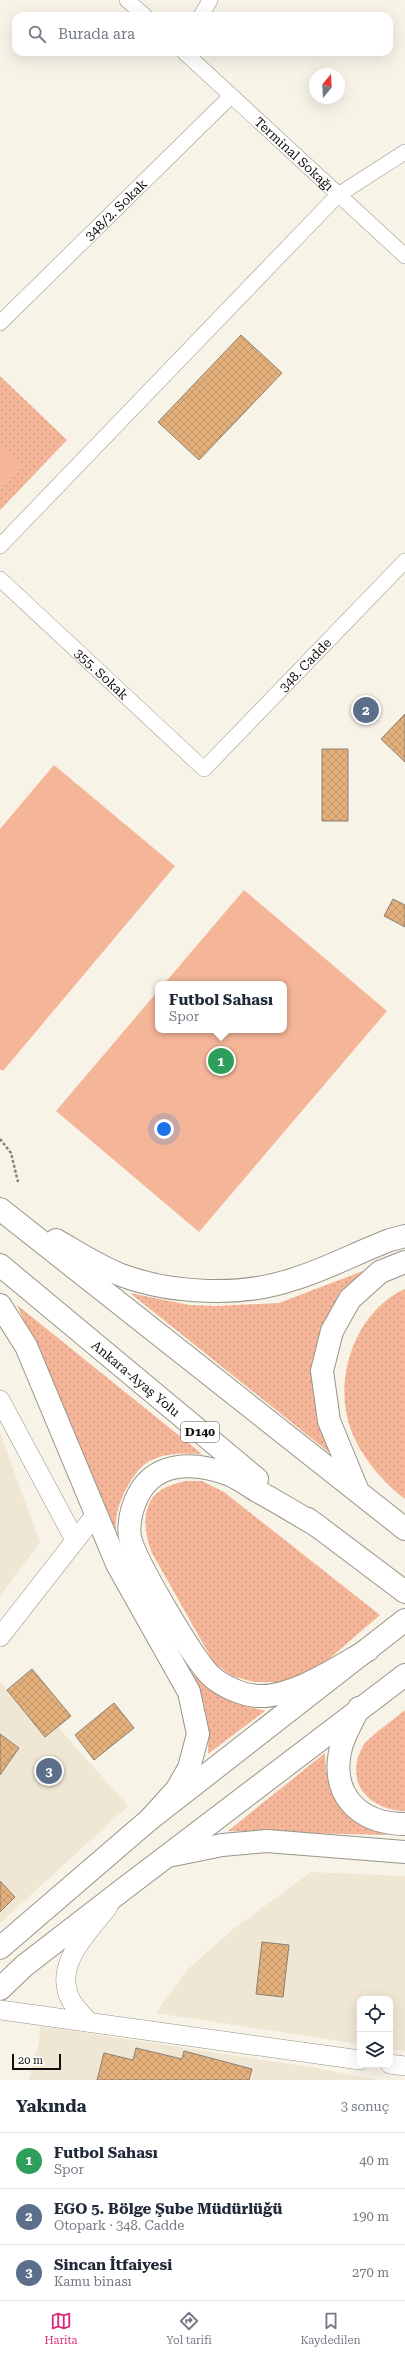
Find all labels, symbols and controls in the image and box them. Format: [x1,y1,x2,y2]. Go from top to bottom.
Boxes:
search box [12,12,393,56]
icon: search [26,23,48,45]
text: Burada ara [58,25,135,43]
north arrow [309,68,345,104]
street label: Terminal Sokağı [252,114,337,194]
street label: 348/2. Sokak [82,176,150,243]
street label: 348. Cadde [276,635,334,694]
street label: 355. Sokak [72,645,132,702]
pin: 2 [353,695,379,725]
popup [155,981,287,1033]
text: Futbol Sahası [169,991,273,1009]
text: Spor [169,1009,199,1024]
pin: 1 [208,1046,234,1076]
your location [154,1119,174,1139]
street label: Ankara-Ayaş Yolu [89,1337,183,1419]
road number: D140 [181,1422,219,1442]
pin: 3 [36,1756,62,1786]
map controls [357,1996,393,2068]
button: locate [357,1996,393,2032]
button: layers [357,2032,393,2068]
scale bar [12,2052,61,2071]
text: 20 m [18,2054,43,2067]
text: Yakında [16,2096,87,2116]
text: 3 sonuç [341,2099,389,2114]
text: Futbol Sahası [54,2144,158,2162]
text: 1 [25,2153,33,2168]
text: 40 m [359,2153,389,2168]
text: Spor [54,2162,84,2177]
text: EGO 5. Bölge Şube Müdürlüğü [54,2200,282,2218]
text: 2 [25,2209,33,2224]
text: 190 m [352,2209,389,2224]
text: Otopark · 348. Cadde [54,2218,184,2233]
text: Sincan İtfaiyesi [54,2256,172,2274]
text: 3 [25,2265,33,2280]
text: 270 m [352,2265,389,2280]
text: Kamu binası [54,2274,132,2289]
tab: Harita [44,2310,77,2347]
tab: Yol tarifi [166,2310,212,2347]
tab: Kaydedilen [301,2310,361,2347]

